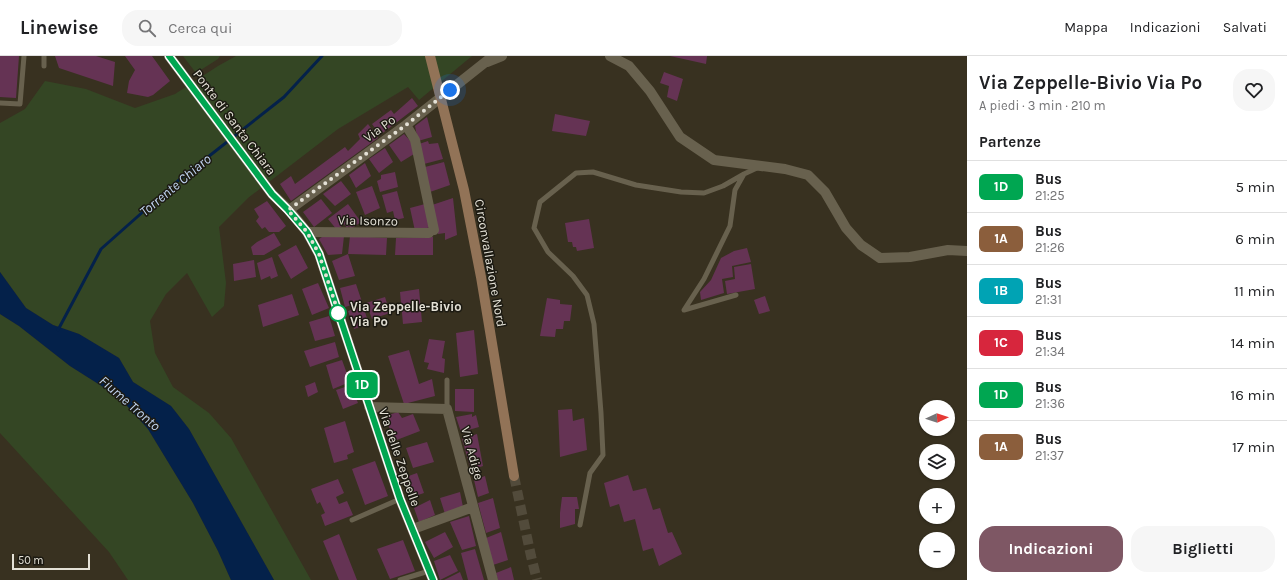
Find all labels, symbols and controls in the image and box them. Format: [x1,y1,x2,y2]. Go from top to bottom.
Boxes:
search box [122,10,402,46]
text: Linewise [20,17,98,39]
icon: search [136,17,158,39]
text: Cerca qui [168,19,232,37]
text: Mappa [1064,19,1108,36]
text: Indicazioni [1130,19,1201,36]
text: Salvati [1223,19,1267,36]
street label: Ponte di Santa Chiara [190,67,279,178]
button: heart [1233,69,1275,111]
text: Via Zeppelle-Bivio Via Po [979,72,1202,94]
your location [440,80,460,100]
text: A piedi · 3 min · 210 m [979,98,1106,113]
street label: Via Po [360,112,398,145]
text: Partenze [979,133,1041,151]
water label: Torrente Chiaro [136,151,215,220]
text: Bus [1035,170,1062,188]
text: 1D [994,178,1008,195]
text: 5 min [1235,178,1275,196]
text: 21:25 [1035,188,1065,203]
street label: Circonvallazione Nord [472,198,509,328]
street label: Via Isonzo [338,212,398,229]
text: Bus [1035,222,1062,240]
text: 1A [994,230,1008,247]
text: 6 min [1235,230,1275,248]
text: 21:26 [1035,240,1065,255]
text: Bus [1035,274,1062,292]
text: 1B [994,282,1008,299]
text: 11 min [1234,282,1275,300]
text: 21:31 [1035,292,1062,307]
place label: Via Zeppelle-Bivio Via Po [350,299,462,329]
marker: Via Zeppelle-Bivio Via Po [329,304,347,322]
text: Bus [1035,326,1062,344]
text: 1C [994,334,1008,351]
text: 14 min [1231,334,1275,352]
text: 21:34 [1035,344,1065,359]
water label: Fiume Tronto [96,372,164,435]
line badge: 1D [344,372,380,398]
text: 1D [355,376,369,393]
text: Bus [1035,378,1062,396]
text: 1D [994,386,1008,403]
text: 16 min [1230,386,1275,404]
text: 21:36 [1035,396,1065,411]
north arrow [919,400,955,436]
map controls [919,400,955,568]
street label: Via delle Zeppelle [376,406,423,509]
street label: Via Adige [458,425,487,482]
text: Bus [1035,430,1062,448]
text: 1A [994,438,1008,455]
text: 17 min [1232,438,1275,456]
button: layers [919,444,955,480]
text: 21:37 [1035,448,1064,463]
button: + [919,488,955,524]
button: Indicazioni [979,526,1123,572]
button: Biglietti [1131,526,1275,572]
button: − [919,532,955,568]
scale bar [12,552,90,571]
text: 50 m [18,554,44,567]

